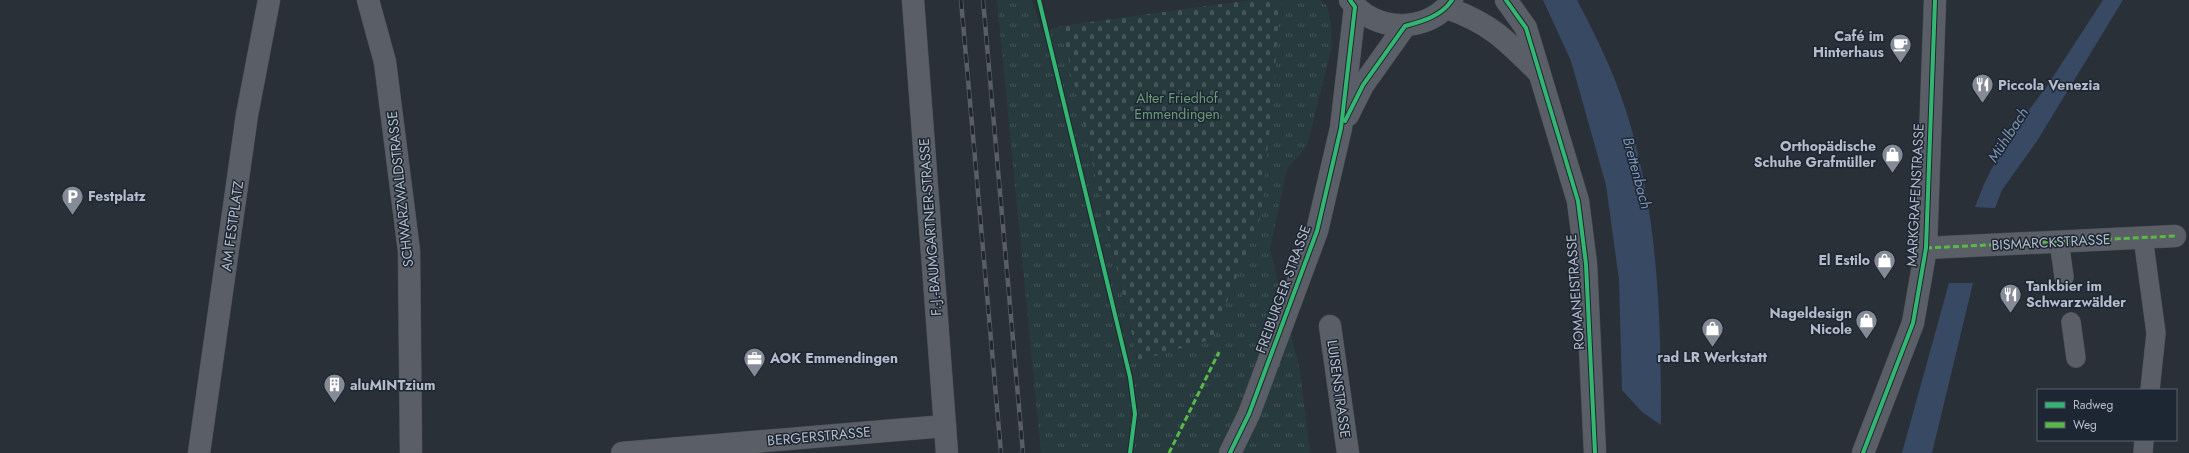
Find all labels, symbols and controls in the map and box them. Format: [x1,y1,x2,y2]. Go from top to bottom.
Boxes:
place label: Café im Hinterhaus [1813,26,1885,62]
cafe icon: Café im Hinterhaus [1887,31,1913,64]
restaurant icon: Piccola Venezia [1970,72,1996,105]
place label: Piccola Venezia [1998,75,2100,95]
park label: Alter Friedhof Emmendingen [1134,88,1220,124]
water label: Mühlbach [1982,103,2034,167]
street label: SCHWARZWALDSTRASSE [382,110,418,268]
street label: MARKGRAFENSTRASSE [1901,123,1929,267]
water label: Brettenbach [1617,135,1657,211]
place label: Orthopädische Schuhe Grafmüller [1754,136,1876,172]
street label: F.-J.-BAUMGARTNER-STRASSE [914,137,946,317]
shop icon: Orthopädische Schuhe Grafmüller [1879,141,1905,174]
street label: AM FESTPLATZ [216,179,248,272]
parking icon: Festplatz [60,183,86,216]
place label: Festplatz [88,186,147,206]
street label: FREIBURGER STRASSE [1250,222,1316,356]
street label: BISMARCKSTRASSE [1991,229,2111,255]
street label: ROMANEISTRASSE [1561,234,1589,350]
shop icon: El Estilo [1872,247,1898,280]
place label: El Estilo [1818,250,1870,270]
place label: Tankbier im Schwarzwälder [2026,276,2126,312]
restaurant icon: Tankbier im Schwarzwälder [1998,281,2024,314]
place label: Nageldesign Nicole [1769,303,1852,339]
shop icon: Nageldesign Nicole [1854,308,1880,341]
shop icon: rad LR Werkstatt [1699,316,1725,349]
street label: LUISENSTRASSE [1322,339,1356,439]
office icon: AOK Emmendingen [742,345,768,378]
place label: rad LR Werkstatt [1657,347,1767,367]
place label: AOK Emmendingen [769,348,898,368]
building icon: aluMINTzium [321,372,347,405]
place label: aluMINTzium [350,375,436,395]
legend [2037,389,2177,441]
text: Radweg [2073,396,2113,414]
text: Weg [2073,416,2097,434]
street label: BERGERSTRASSE [766,422,872,450]

